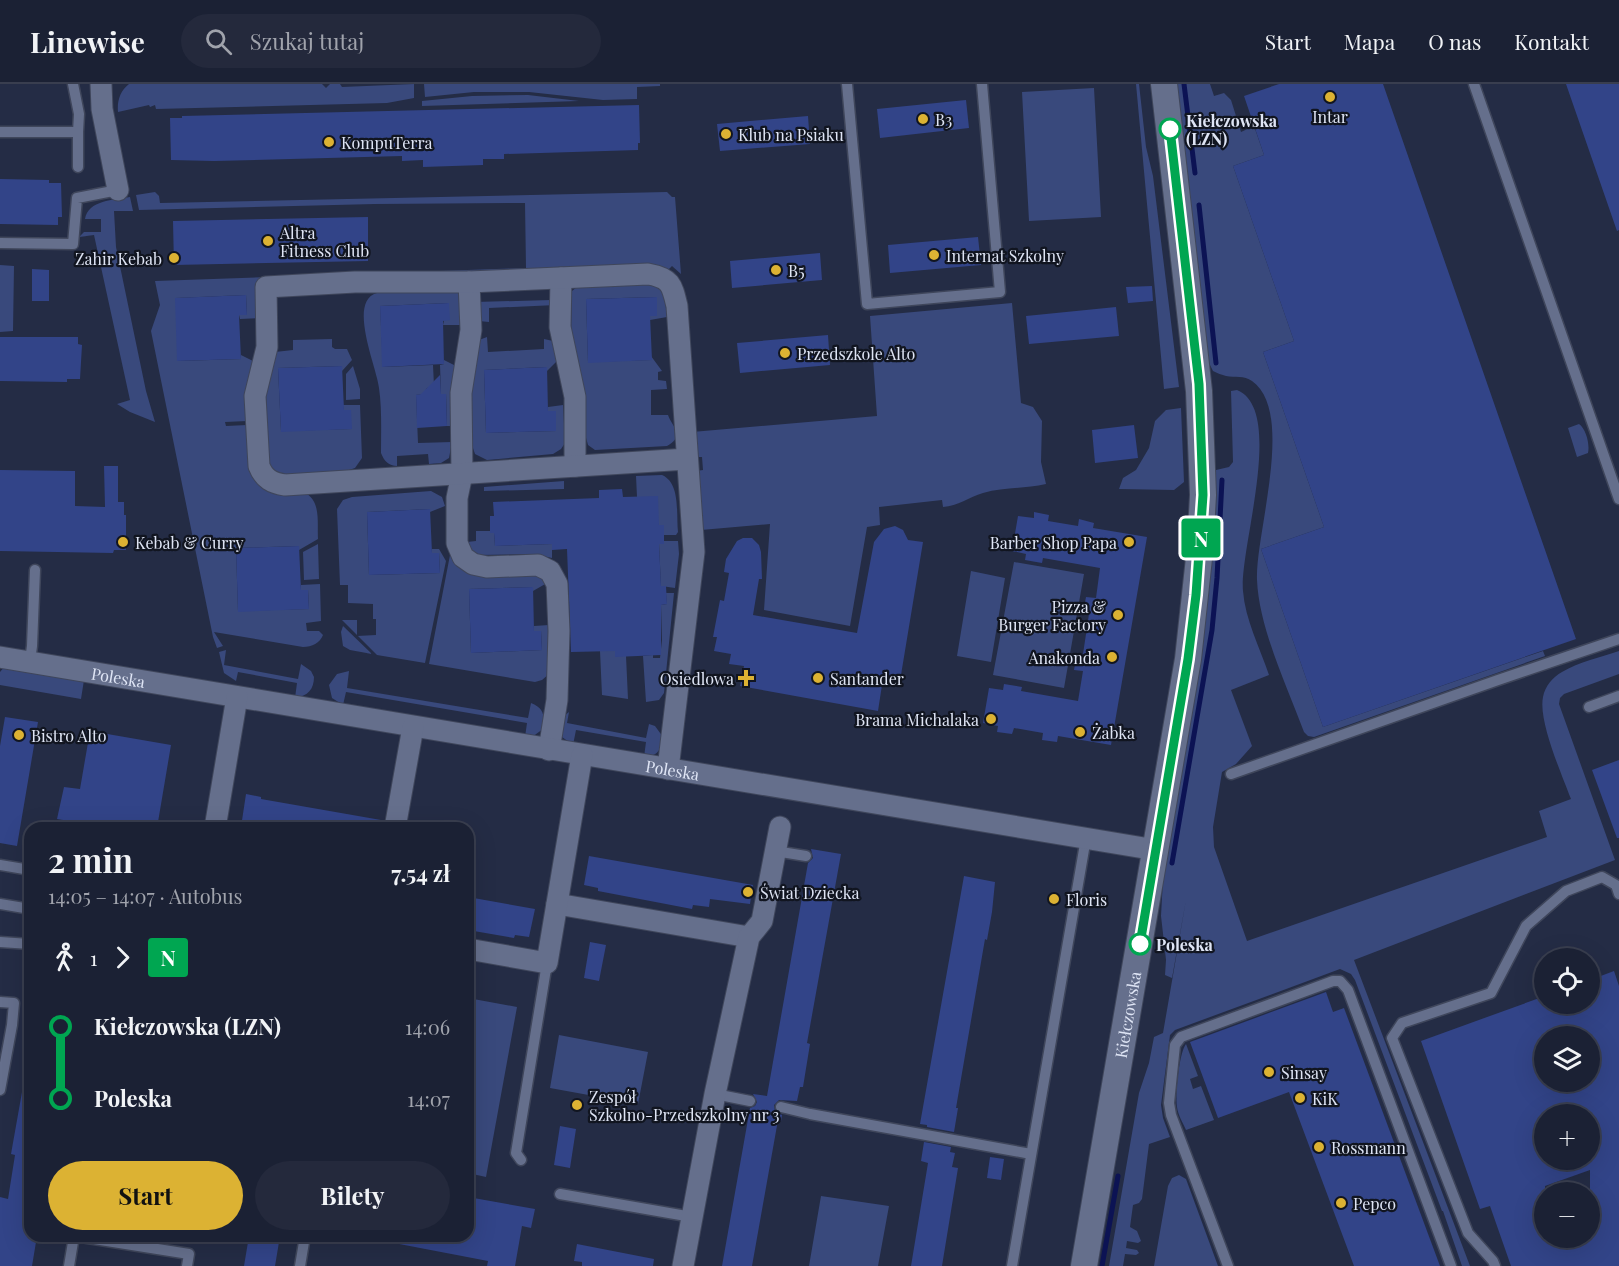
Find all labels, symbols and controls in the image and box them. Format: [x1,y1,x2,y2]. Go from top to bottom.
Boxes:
search box [181,14,601,68]
text: Linewise [30,23,145,60]
icon: search [202,25,235,58]
text: Szukaj tutaj [250,26,364,56]
text: Start [1265,27,1311,55]
text: Mapa [1344,27,1395,55]
text: O nas [1428,27,1481,55]
text: Kontakt [1514,27,1589,55]
marker: Intar [1323,90,1337,104]
place label: Intar [1312,106,1348,127]
place label: B3 [935,109,952,130]
place label: Kiełczowska (LZN) [1186,110,1278,149]
marker: B3 [916,112,930,126]
marker: Kiełczowska (LZN) [1159,118,1181,140]
place label: Klub na Psiaku [738,124,844,145]
marker: Klub na Psiaku [719,127,733,141]
place label: KompuTerra [341,132,433,153]
marker: KompuTerra [322,135,336,149]
place label: Altra Fitness Club [279,222,369,261]
marker: Altra Fitness Club [261,234,275,248]
place label: Internat Szkolny [946,245,1064,266]
place label: Zahir Kebab [75,248,162,269]
marker: Internat Szkolny [927,248,941,262]
marker: Zahir Kebab [167,251,181,265]
place label: B5 [788,260,805,281]
marker: B5 [769,263,783,277]
place label: Przedszkole Alto [797,343,915,364]
marker: Przedszkole Alto [778,346,792,360]
line badge: N [1182,518,1220,558]
text: N [1193,524,1209,552]
place label: Kebab & Curry [135,532,244,553]
place label: Barber Shop Papa [990,532,1117,553]
marker: Kebab & Curry [116,535,130,549]
marker: Barber Shop Papa [1122,535,1136,549]
place label: Pizza & Burger Factory [998,596,1107,635]
marker: Pizza & Burger Factory [1111,608,1125,622]
place label: Anakonda [1027,647,1100,668]
marker: Anakonda [1105,650,1119,664]
street label: Poleska [90,662,147,692]
place label: Osiedlowa [660,668,734,689]
place label: Santander [830,668,904,689]
marker: Osiedlowa [739,671,753,685]
marker: Santander [811,671,825,685]
place label: Brama Michalaka [855,709,979,730]
marker: Brama Michalaka [984,712,998,726]
place label: Żabka [1092,722,1135,743]
place label: Bistro Alto [31,725,107,746]
marker: Żabka [1073,725,1087,739]
marker: Bistro Alto [12,728,26,742]
street label: Poleska [644,754,701,784]
text: 2 min [48,837,133,881]
text: 7.54 zł [391,858,450,888]
text: 14:05 – 14:07 · Autobus [48,882,243,909]
place label: Świat Dziecka [760,882,859,903]
marker: Świat Dziecka [741,885,755,899]
place label: Floris [1066,889,1107,910]
marker: Floris [1047,892,1061,906]
marker: Poleska [1129,933,1151,955]
place label: Poleska [1156,934,1213,955]
icon: walk [48,941,81,974]
icon: forward [106,941,139,974]
text: N [160,943,176,971]
text: 1 [90,944,97,971]
map controls [1534,948,1600,1248]
button: locate [1534,948,1600,1014]
street label: Kiełczowska [1109,970,1145,1060]
text: Kiełczowska (LZN) [94,1011,281,1041]
text: 14:06 [405,1013,450,1040]
button: layers [1534,1026,1600,1092]
place label: Sinsay [1281,1062,1327,1083]
marker: Sinsay [1262,1065,1276,1079]
text: Poleska [94,1083,172,1113]
text: 14:07 [407,1085,450,1112]
place label: Zespół Szkolno-Przedszkolny nr 3 [589,1086,779,1125]
place label: KiK [1312,1088,1338,1109]
marker: KiK [1293,1091,1307,1105]
marker: Zespół Szkolno-Przedszkolny nr 3 [570,1098,584,1112]
button: + [1534,1104,1600,1170]
place label: Rossmann [1331,1137,1406,1158]
marker: Rossmann [1312,1140,1326,1154]
button: Start [48,1161,243,1230]
button: Bilety [255,1161,450,1230]
button: − [1534,1182,1600,1248]
place label: Pepco [1353,1193,1396,1214]
marker: Pepco [1334,1196,1348,1210]

